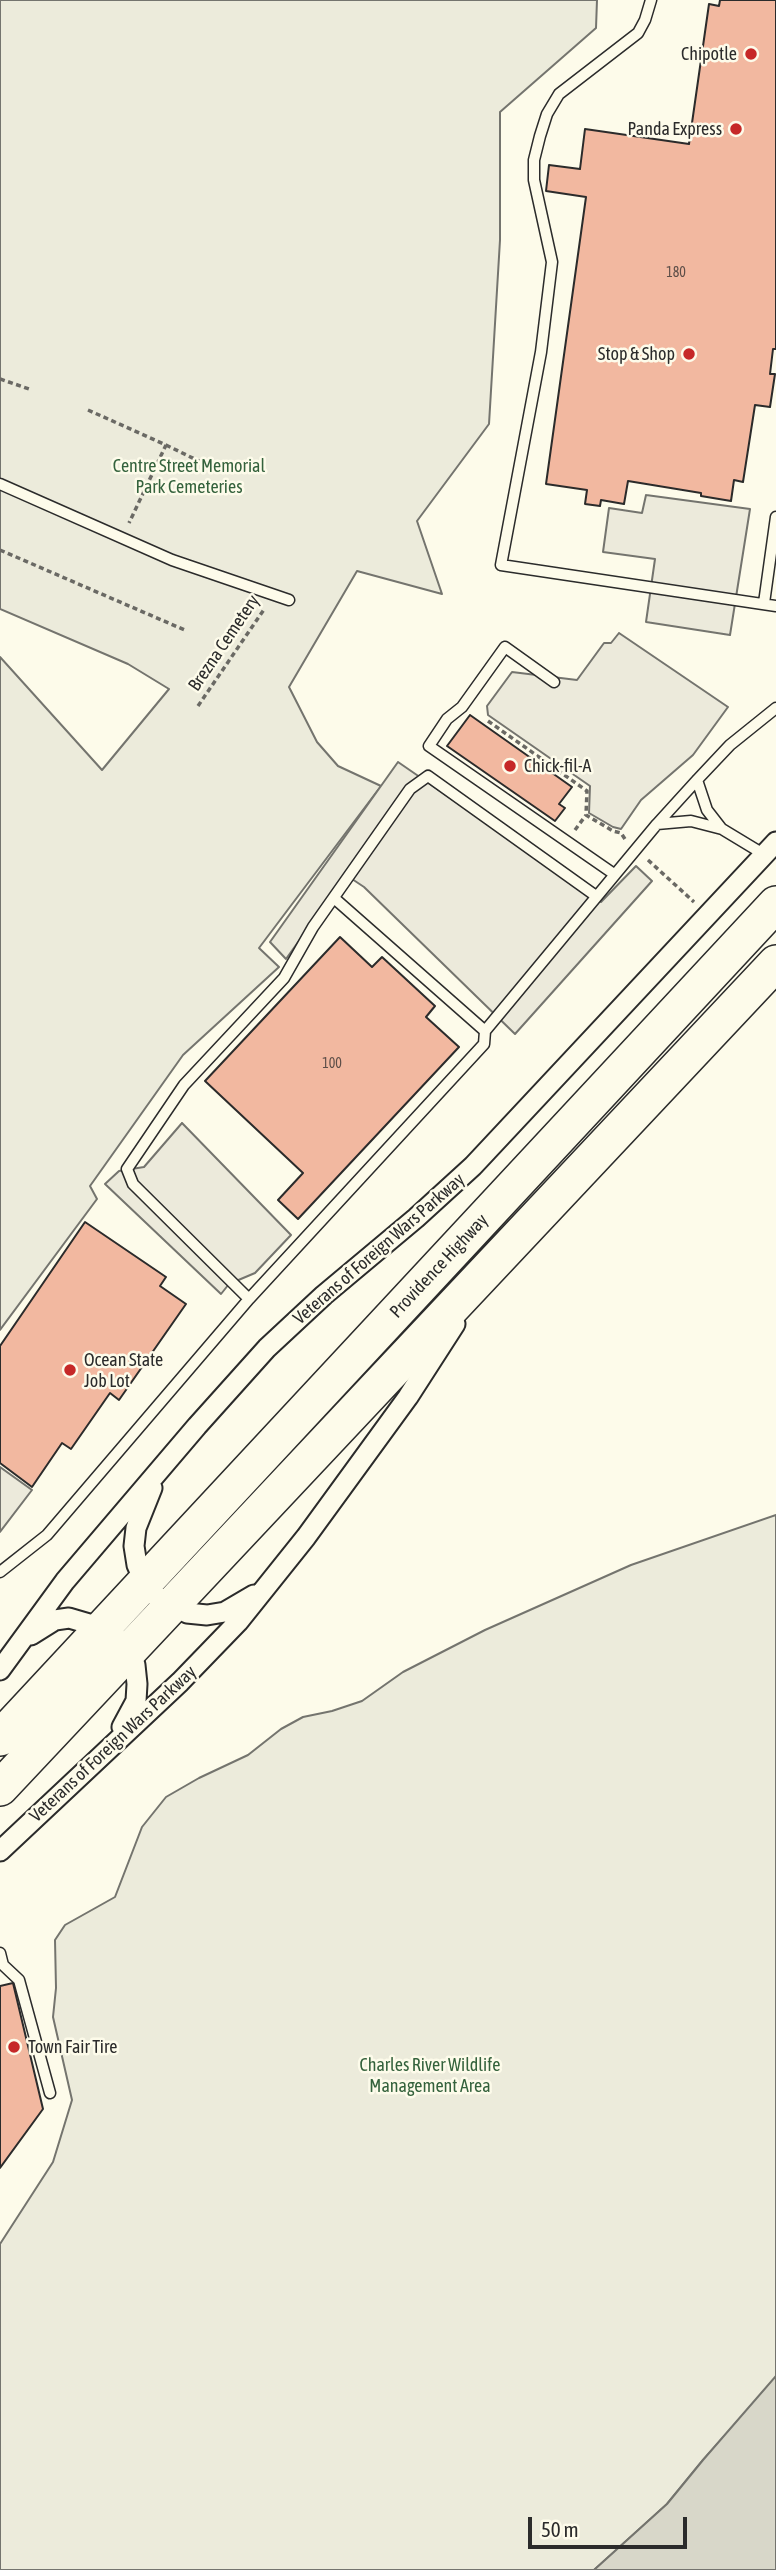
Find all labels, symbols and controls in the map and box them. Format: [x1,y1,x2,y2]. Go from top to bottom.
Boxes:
place label: Chipotle [681,43,737,65]
marker: Chipotle [743,46,759,62]
place label: Panda Express [627,118,722,140]
marker: Panda Express [728,121,744,137]
house number: 180 [666,265,686,281]
place label: Stop & Shop [598,343,675,365]
marker: Stop & Shop [681,346,697,362]
park label: Centre Street Memorial Park Cemeteries [113,455,265,498]
street label: Brezna Cemetery [184,591,264,695]
place label: Chick-fil-A [524,755,591,777]
marker: Chick-fil-A [502,758,518,774]
house number: 100 [322,1056,342,1072]
street label: Veterans of Foreign Wars Parkway [289,1169,469,1329]
street label: Providence Highway [385,1210,493,1322]
place label: Ocean State Job Lot [84,1349,163,1392]
marker: Ocean State Job Lot [62,1362,78,1378]
street label: Veterans of Foreign Wars Parkway [25,1661,201,1827]
place label: Town Fair Tire [28,2036,117,2058]
marker: Town Fair Tire [6,2039,22,2055]
park label: Charles River Wildlife Management Area [360,2054,500,2096]
scale bar [531,2504,690,2548]
text: 50 m [541,2517,579,2541]

